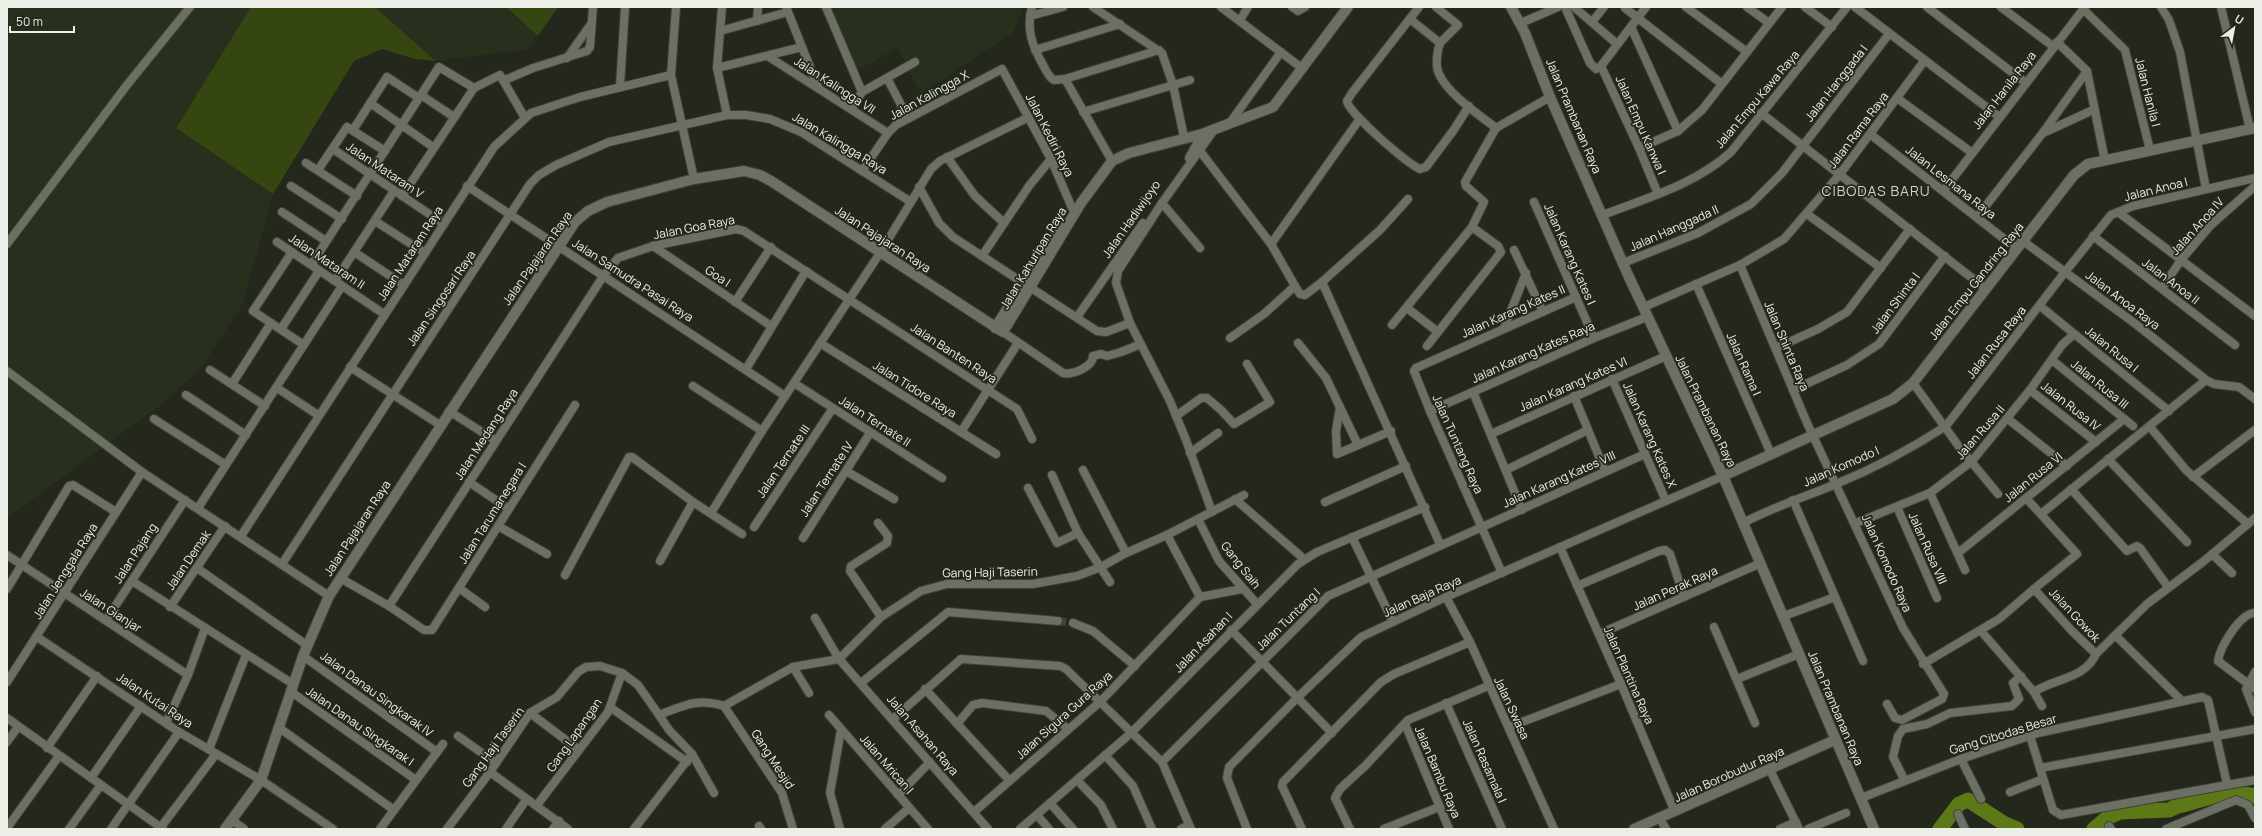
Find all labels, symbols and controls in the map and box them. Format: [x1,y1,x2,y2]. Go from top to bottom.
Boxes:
scale bar [10,8,74,34]
north arrow [2214,8,2254,48]
text: U [2232,11,2247,28]
text: 50 m [16,13,43,30]
street label: Jalan Hanggada I [1801,41,1871,125]
street label: Jalan Empu Kawa Raya [1711,46,1803,152]
street label: Jalan Hanila Raya [1968,48,2040,132]
street label: Jalan Kalingga VII [791,52,879,118]
street label: Jalan Prambanan Raya [1542,56,1606,176]
street label: Jalan Hanila I [2131,56,2165,128]
street label: Jalan Kalingga X [886,66,972,124]
street label: Jalan Empu Kanwa I [1612,73,1670,177]
street label: Jalan Rama Raya [1824,88,1892,172]
street label: Jalan Kediri Raya [1022,91,1078,179]
street label: Jalan Kalingga Raya [789,108,891,178]
street label: Jalan Mataram V [343,138,428,203]
street label: Jalan Lesmana Raya [1902,141,2000,223]
street label: Jalan Anoa I [2122,173,2190,205]
street label: Jalan Hadiwijoyo [1098,177,1164,261]
district label: CIBODAS BARU [1821,181,1931,200]
street label: Jalan Anoa IV [2167,193,2228,258]
street label: Jalan Karang Kates I [1540,201,1600,307]
street label: Jalan Hanggada II [1627,201,1721,255]
street label: Jalan Mataram Raya [373,202,447,304]
street label: Jalan Pajajaran Raya [832,202,934,276]
street label: Jalan Kahuripan Raya [996,204,1070,312]
street label: Jalan Pajajaran Raya [498,208,576,308]
street label: Jalan Goa Raya [652,211,736,243]
street label: Jalan Empu Gandring Raya [1925,219,2027,343]
street label: Jalan Mataram II [286,229,368,293]
street label: Jalan Samudra Pasai Raya [569,234,697,326]
street label: Jalan Singosari Raya [403,247,479,349]
street label: Jalan Anoa II [2139,254,2203,308]
street label: Goa I [702,261,734,291]
street label: Jalan Anoa Raya [2082,267,2164,333]
street label: Jalan Shinta I [1866,269,1924,337]
street label: Jalan Karang Kates II [1458,280,1568,342]
street label: Jalan Shinta Raya [1760,298,1814,394]
street label: Jalan Rusa Raya [1962,302,2030,382]
street label: Jalan Karang Kates Raya [1469,317,1597,387]
street label: Jalan Banten Raya [907,319,1001,387]
street label: Jalan Rusa I [2082,322,2142,376]
street label: Jalan Rama I [1723,330,1765,398]
street label: Jalan Prambanan Raya [1671,352,1741,470]
street label: Jalan Karang Kates VI [1516,353,1630,415]
street label: Jalan Rusa III [2068,355,2132,413]
street label: Jalan Tidore Raya [870,356,960,422]
street label: Jalan Rusa IV [2038,377,2105,435]
street label: Jalan Karang Kates X [1619,380,1681,491]
street label: Jalan Medang Raya [450,385,522,483]
street label: Jalan Ternate II [836,392,914,450]
street label: Jalan Tuntang Raya [1429,392,1487,496]
street label: Jalan Rusa II [1952,401,2008,463]
street label: Jalan Ternate III [752,421,814,501]
street label: Jalan Ternate IV [795,437,857,520]
street label: Jalan Komodo I [1800,442,1882,490]
street label: Jalan Karang Kates VIII [1500,446,1618,512]
street label: Jalan Rusa VI [2000,448,2066,506]
street label: Jalan Tarumanegara I [454,459,530,567]
street label: Jalan Pajajaran Raya [320,477,394,579]
street label: Jalan Rusa VIII [1905,509,1951,587]
street label: Jalan Komodo Raya [1858,511,1916,615]
street label: Jalan Jenggala Raya [29,520,101,622]
street label: Jalan Pajang [109,520,161,586]
street label: Jalan Demak [162,526,215,593]
street label: Gang Saih [1217,538,1265,592]
street label: Jalan Perak Raya [1630,562,1720,614]
street label: Gang Haji Taserin [942,563,1038,581]
street label: Jalan Baja Raya [1380,571,1464,621]
street label: Jalan Gianjar [77,584,146,637]
street label: Jalan Tuntang I [1252,584,1324,654]
street label: Jalan Gowok [2045,584,2105,647]
street label: Jalan Asahan I [1170,608,1236,676]
street label: Jalan Plantina Raya [1600,623,1658,727]
street label: Jalan Danau Singkarak IV [318,648,436,740]
street label: Jalan Prambanan Raya [1804,648,1868,768]
street label: Jalan Sigura Gura Raya [1012,667,1116,763]
street label: Jalan Kutai Raya [114,668,196,732]
street label: Jalan Swasa [1490,674,1534,742]
street label: Jalan Danau Singkarak I [303,683,417,769]
street label: Jalan Asahan Raya [883,691,963,779]
street label: Gang Lapangan [542,695,606,775]
street label: Gang Haji Taserin [458,703,528,791]
street label: Gang Cibodas Besar [1947,709,2059,758]
street label: Jalan Rasamala I [1459,716,1511,806]
street label: Jalan Bambu Raya [1411,723,1465,821]
street label: Gang Mesjid [747,726,799,792]
street label: Jalan Mrican I [856,730,918,798]
street label: Jalan Borobudur Raya [1671,742,1787,806]

